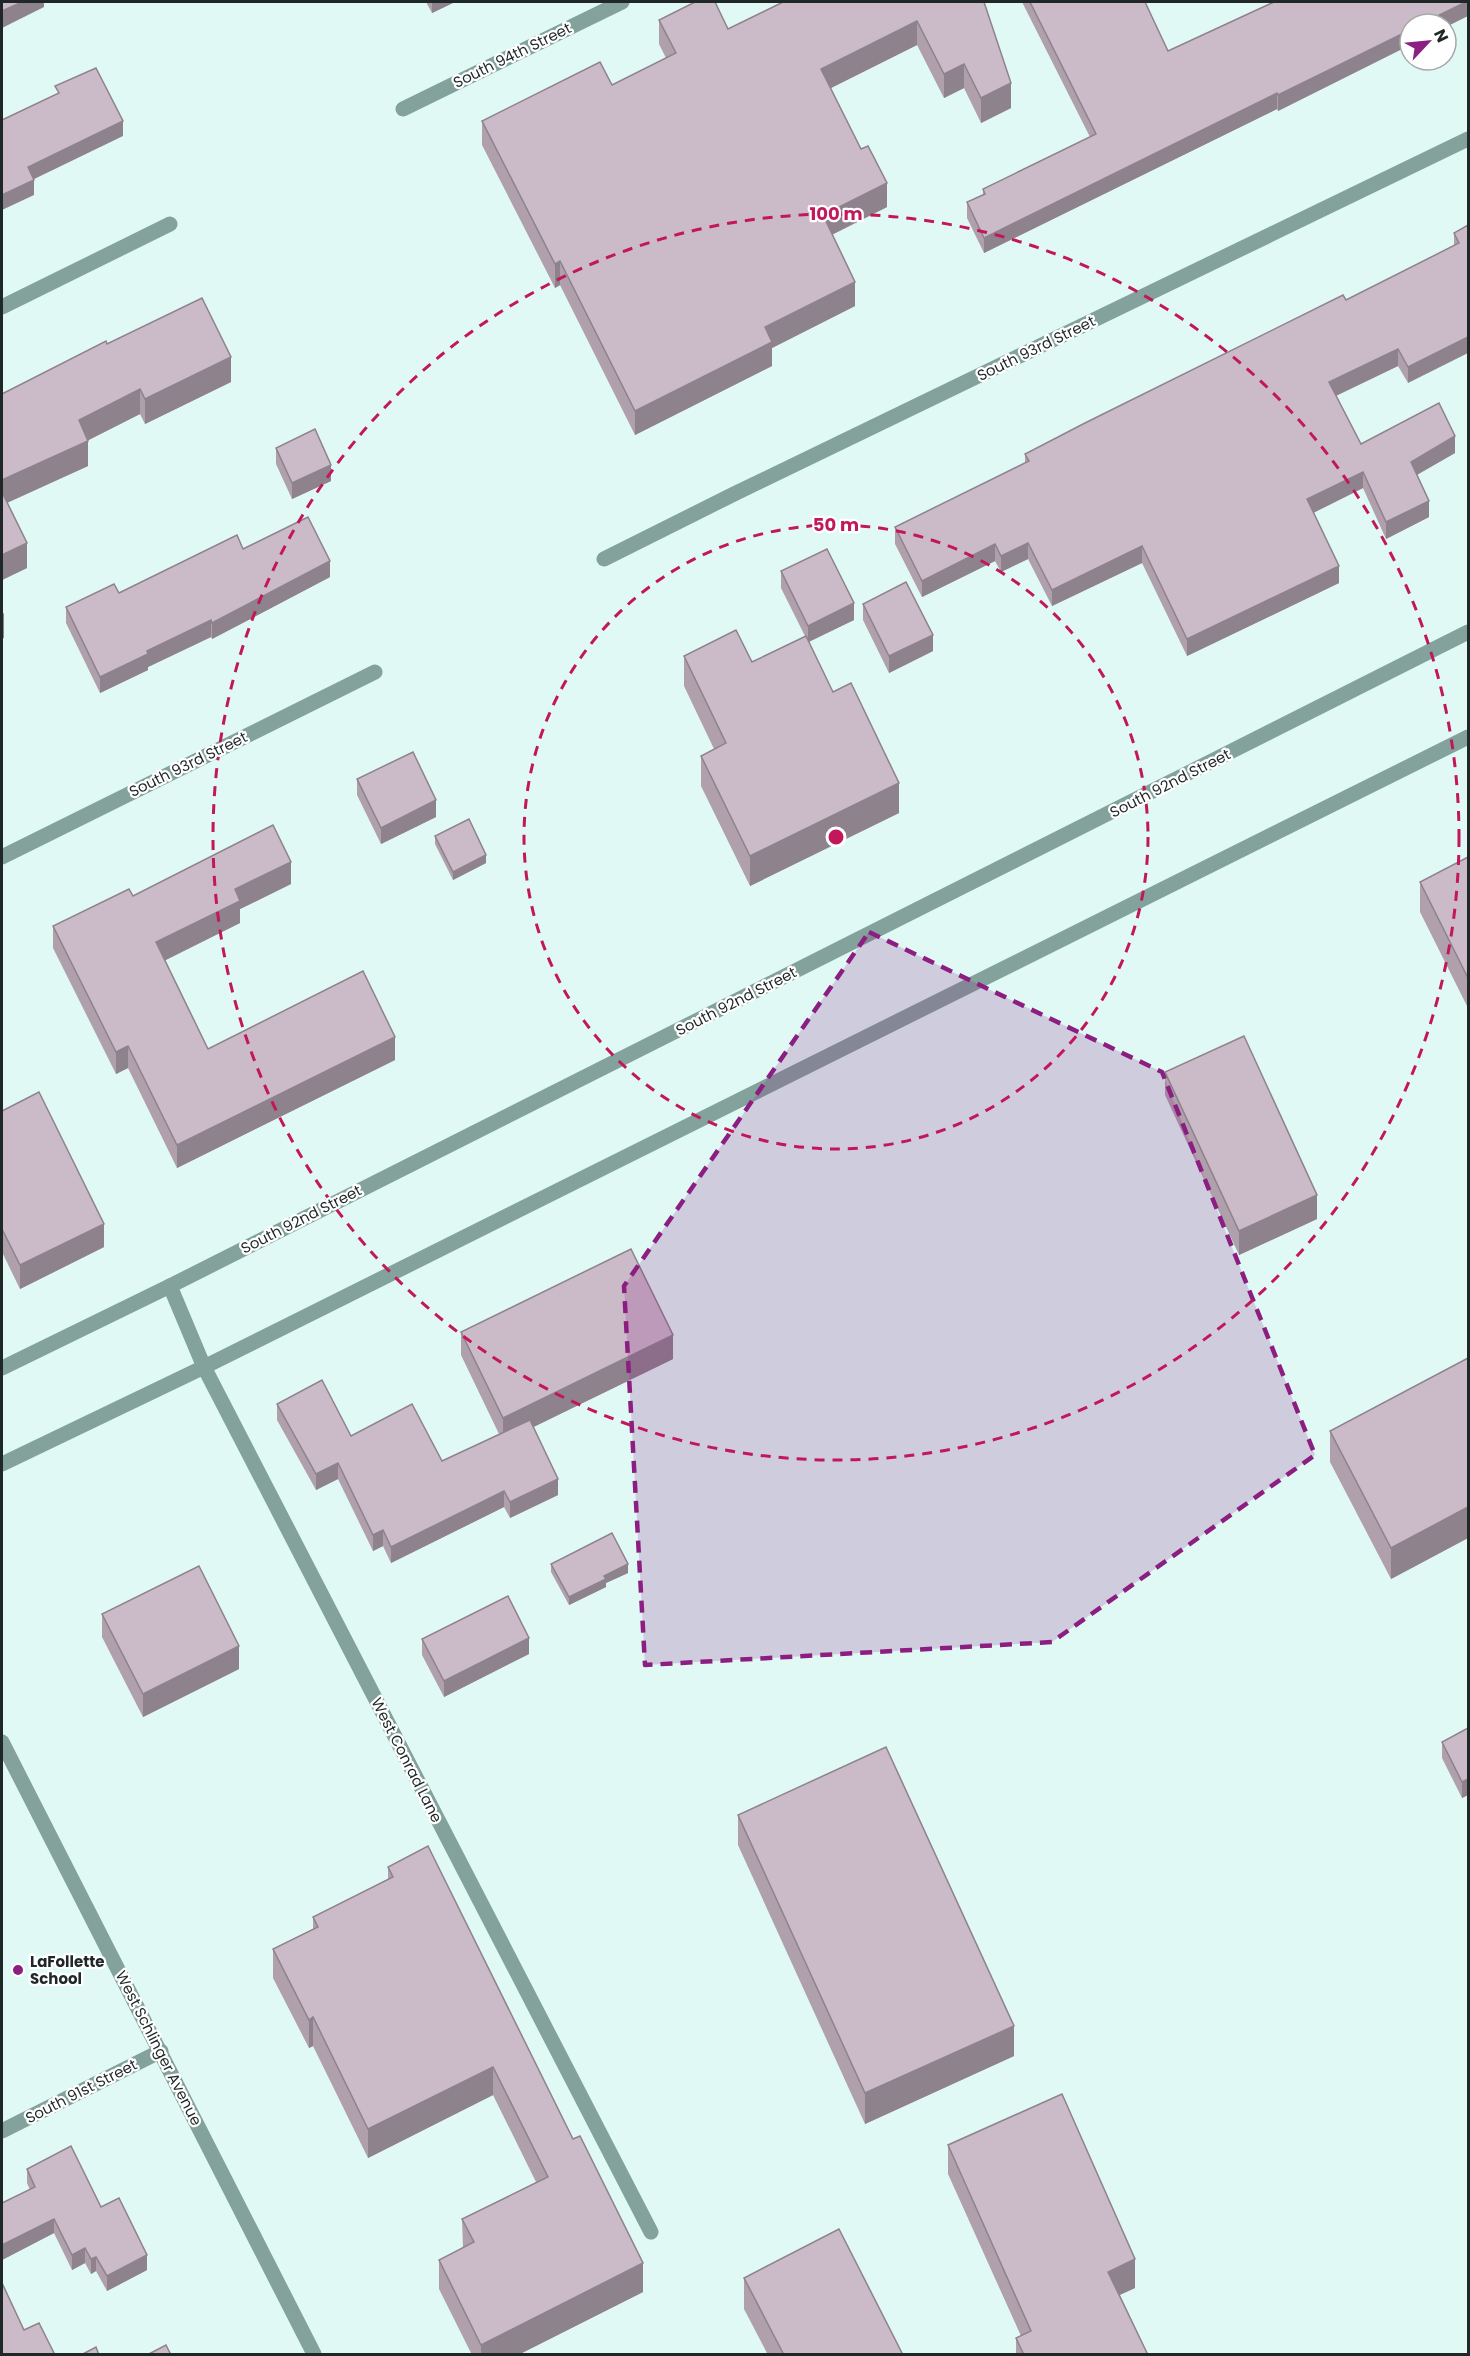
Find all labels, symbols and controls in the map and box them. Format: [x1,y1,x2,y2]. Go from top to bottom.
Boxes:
north arrow [1398,12,1458,72]
street label: South 94th Street [449,17,575,93]
text: N [1428,25,1454,46]
text: 100 m [809,201,863,226]
street label: South 93rd Street [973,310,1099,386]
text: 50 m [813,512,859,537]
street label: South 93rd Street [125,726,251,802]
street label: South 92nd Street [1106,743,1234,823]
centre of rings [826,827,846,847]
street label: South 92nd Street [672,961,800,1041]
street label: South 92nd Street [237,1179,365,1259]
street label: West Conrad Lane [366,1694,448,1826]
place label: LaFollette School [30,1951,105,1989]
marker: LaFollette School [11,1963,25,1977]
street label: West Schlinger Avenue [111,1967,207,2129]
street label: South 91st Street [22,2054,140,2128]

